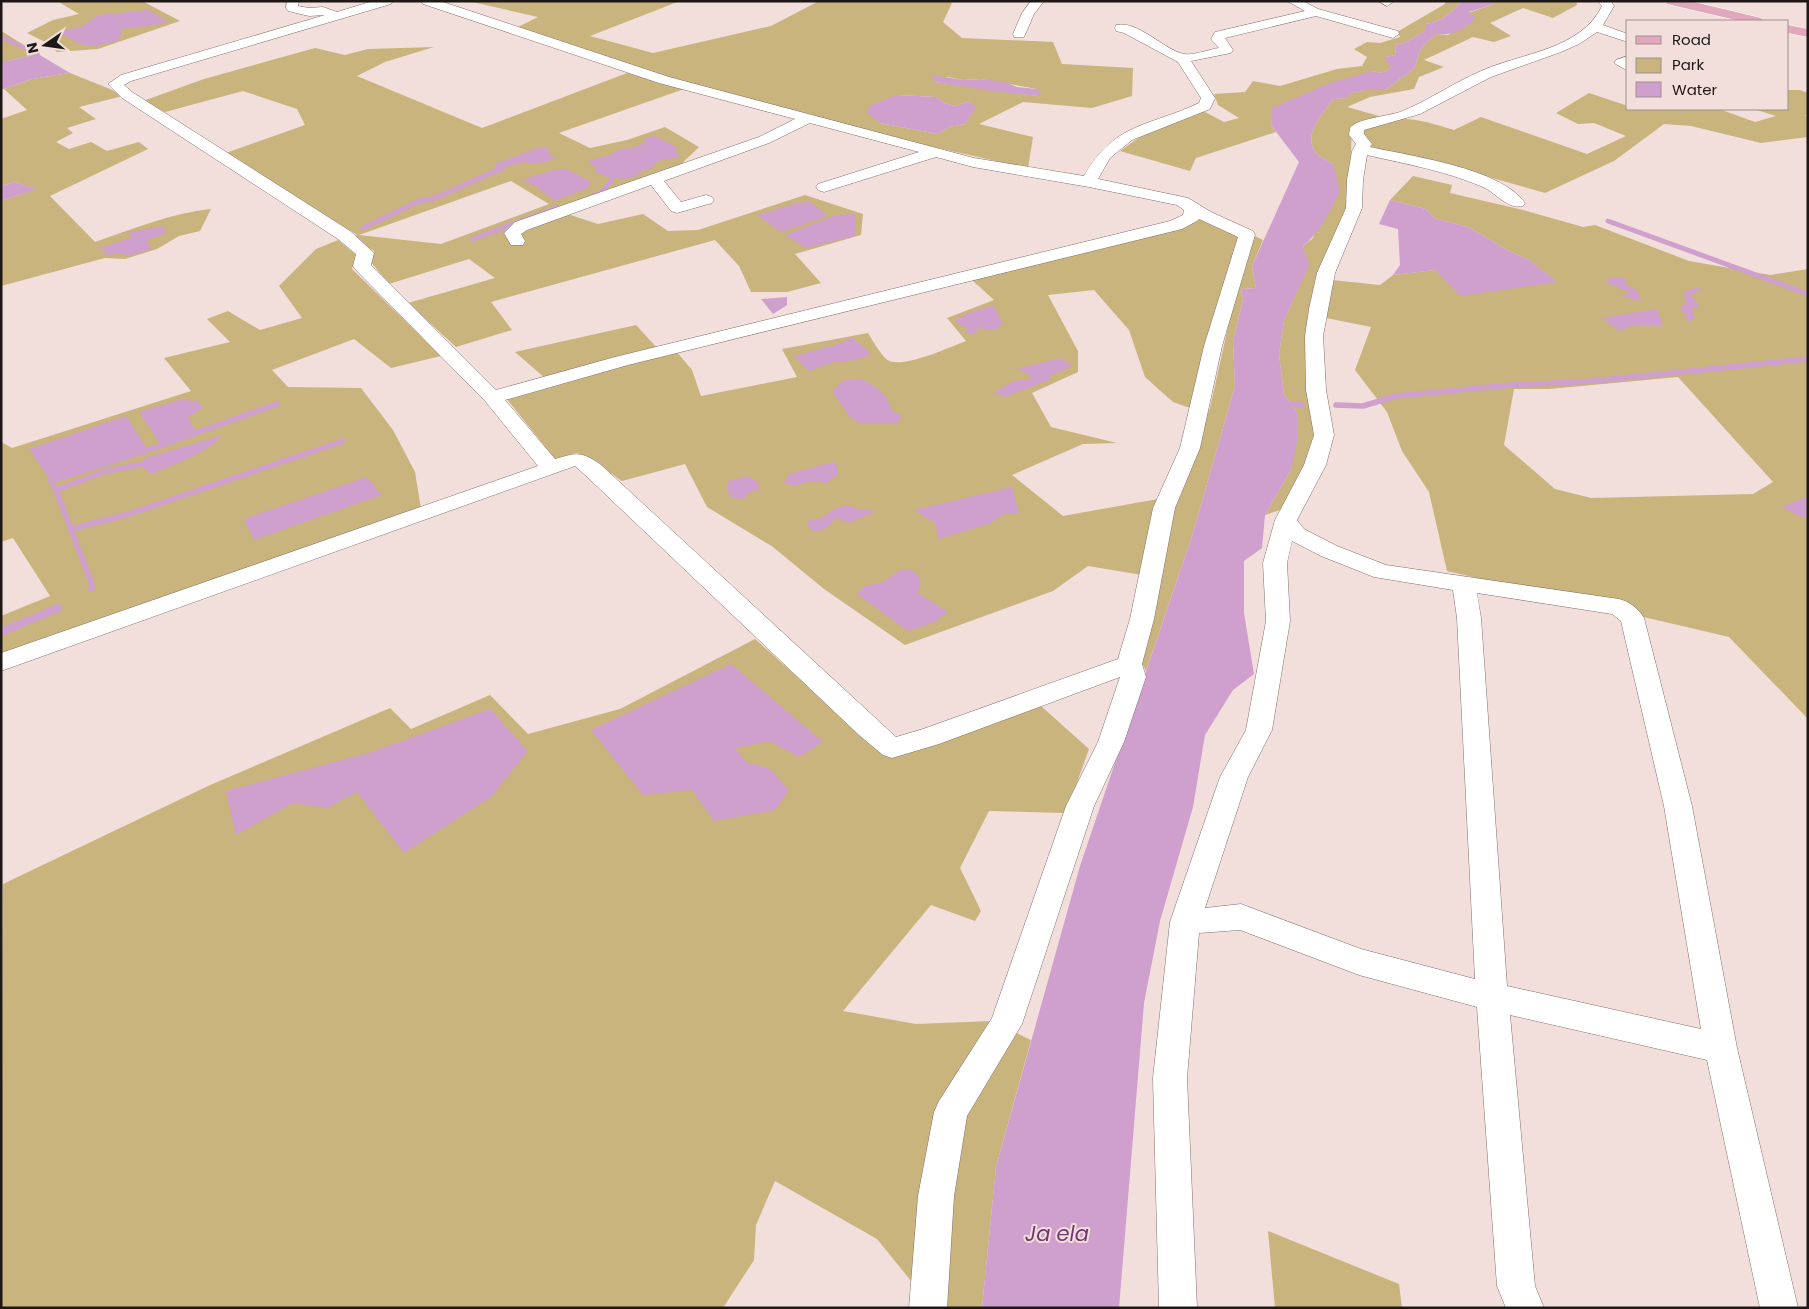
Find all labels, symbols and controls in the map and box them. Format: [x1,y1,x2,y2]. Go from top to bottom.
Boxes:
north arrow [20,20,70,70]
legend [1626,20,1789,110]
text: Road [1672,29,1711,50]
text: N [21,41,43,55]
text: Park [1672,54,1704,75]
text: Water [1672,79,1718,100]
water label: Ja ela [1025,1219,1089,1248]

